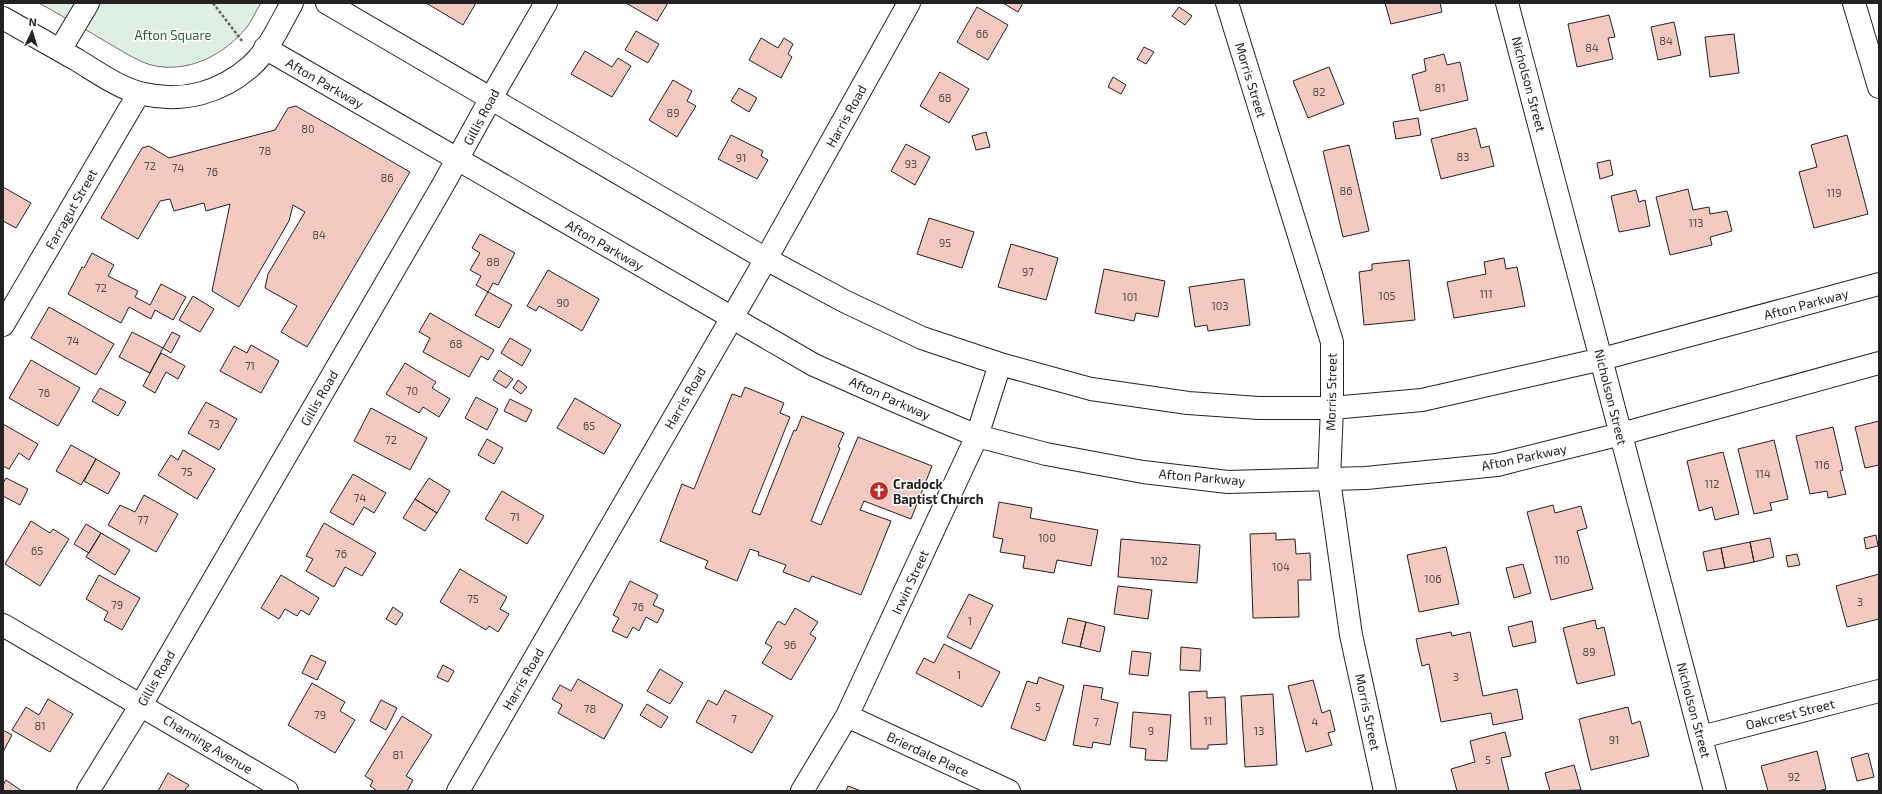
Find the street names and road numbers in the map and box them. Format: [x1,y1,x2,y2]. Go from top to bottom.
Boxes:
street label: Nicholson Street [1509,35,1549,133]
street label: Morris Street [1232,40,1270,120]
street label: Afton Parkway [283,54,367,112]
street label: Harris Road [822,82,870,150]
street label: Gillis Road [459,86,503,148]
street label: Farragut Street [42,166,100,252]
street label: Afton Parkway [563,216,647,274]
street label: Afton Parkway [1762,285,1850,323]
street label: Nicholson Street [1591,347,1631,447]
street label: Morris Street [1322,353,1340,431]
street label: Harris Road [661,364,709,432]
street label: Gillis Road [297,367,341,429]
street label: Afton Parkway [847,373,933,423]
street label: Afton Parkway [1480,440,1568,474]
street label: Afton Parkway [1158,465,1246,489]
street label: Irwin Street [888,547,932,617]
street label: Harris Road [499,645,547,713]
street label: Gillis Road [134,647,178,709]
street label: Nicholson Street [1674,661,1714,759]
street label: Morris Street [1352,672,1384,752]
street label: Oakcrest Street [1744,695,1836,733]
street label: Channing Avenue [160,711,256,777]
street label: Brierdale Place [884,728,972,780]

